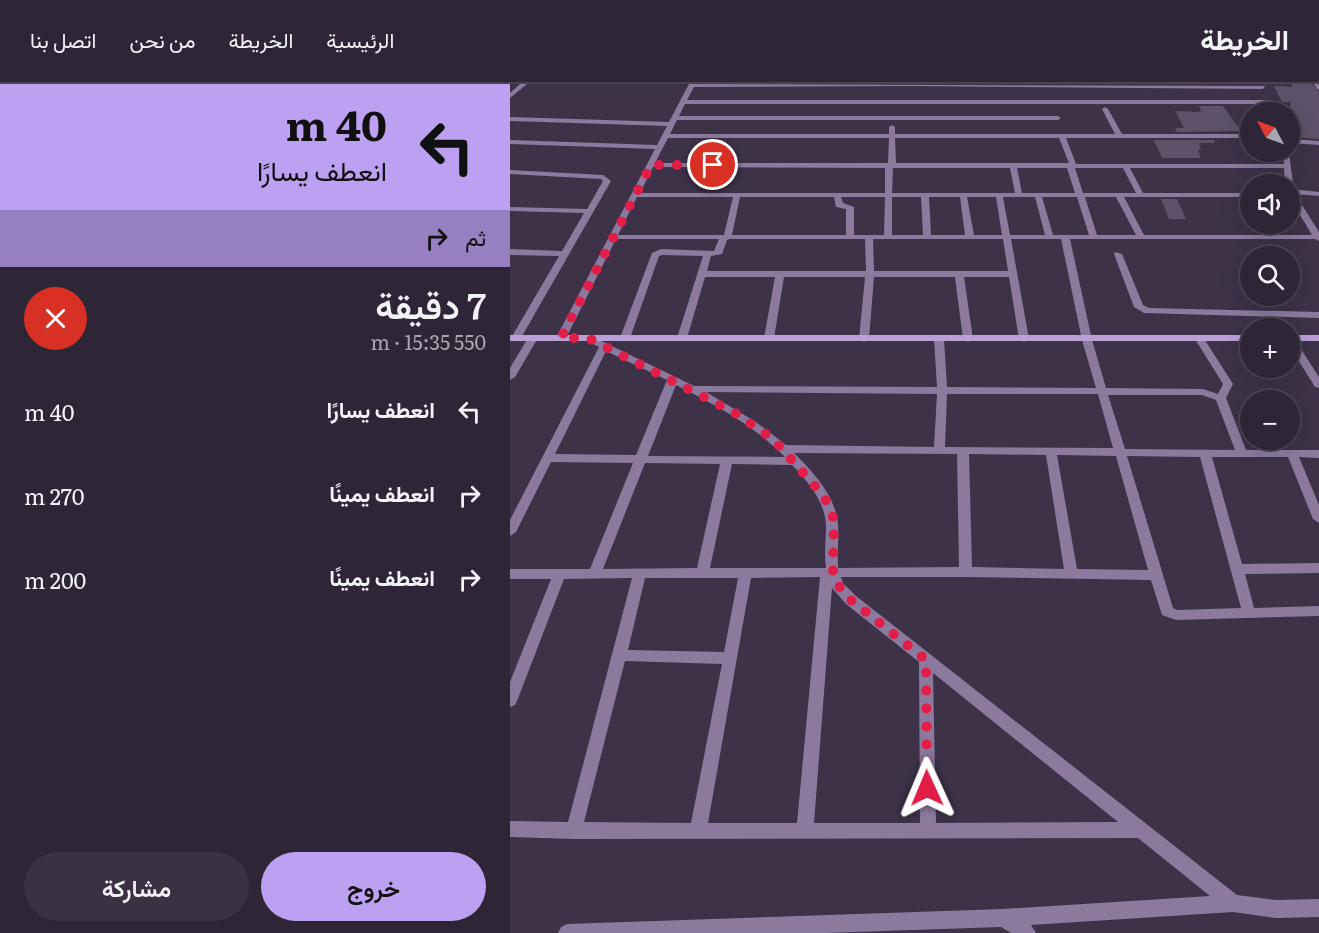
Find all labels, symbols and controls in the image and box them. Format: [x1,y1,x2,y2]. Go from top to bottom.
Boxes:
text: الخريطة [1200,17,1289,59]
text: اتصل بنا [30,23,96,54]
text: من نحن [129,23,195,54]
text: الخريطة [228,23,293,54]
text: الرئيسية [326,23,394,54]
text: 40 m [286,92,387,154]
north arrow [1240,102,1300,162]
map controls [1240,102,1300,450]
icon: left [408,108,486,186]
pin [687,139,738,190]
icon: arrive [696,148,729,181]
text: انعطف يسارًا [257,149,387,189]
button: sound [1240,174,1300,234]
text: ثم [465,220,486,253]
icon: right [420,222,453,255]
button: search [1240,246,1300,306]
text: 7 دقيقة [375,277,486,330]
button: close [24,287,87,350]
button: + [1240,318,1300,378]
text: 550 m · 15:35 [370,326,486,356]
button: − [1240,390,1300,450]
text: انعطف يسارًا [326,392,435,425]
text: 40 m [24,395,75,428]
icon: left [453,395,486,428]
text: انعطف يمينًا [329,476,435,509]
text: 270 m [24,479,85,512]
icon: right [453,479,486,512]
text: انعطف يمينًا [329,560,435,593]
text: 200 m [24,563,86,596]
icon: right [453,563,486,596]
position arrow [895,756,959,820]
button: مشاركة [24,852,249,921]
button: خروج [261,852,486,921]

